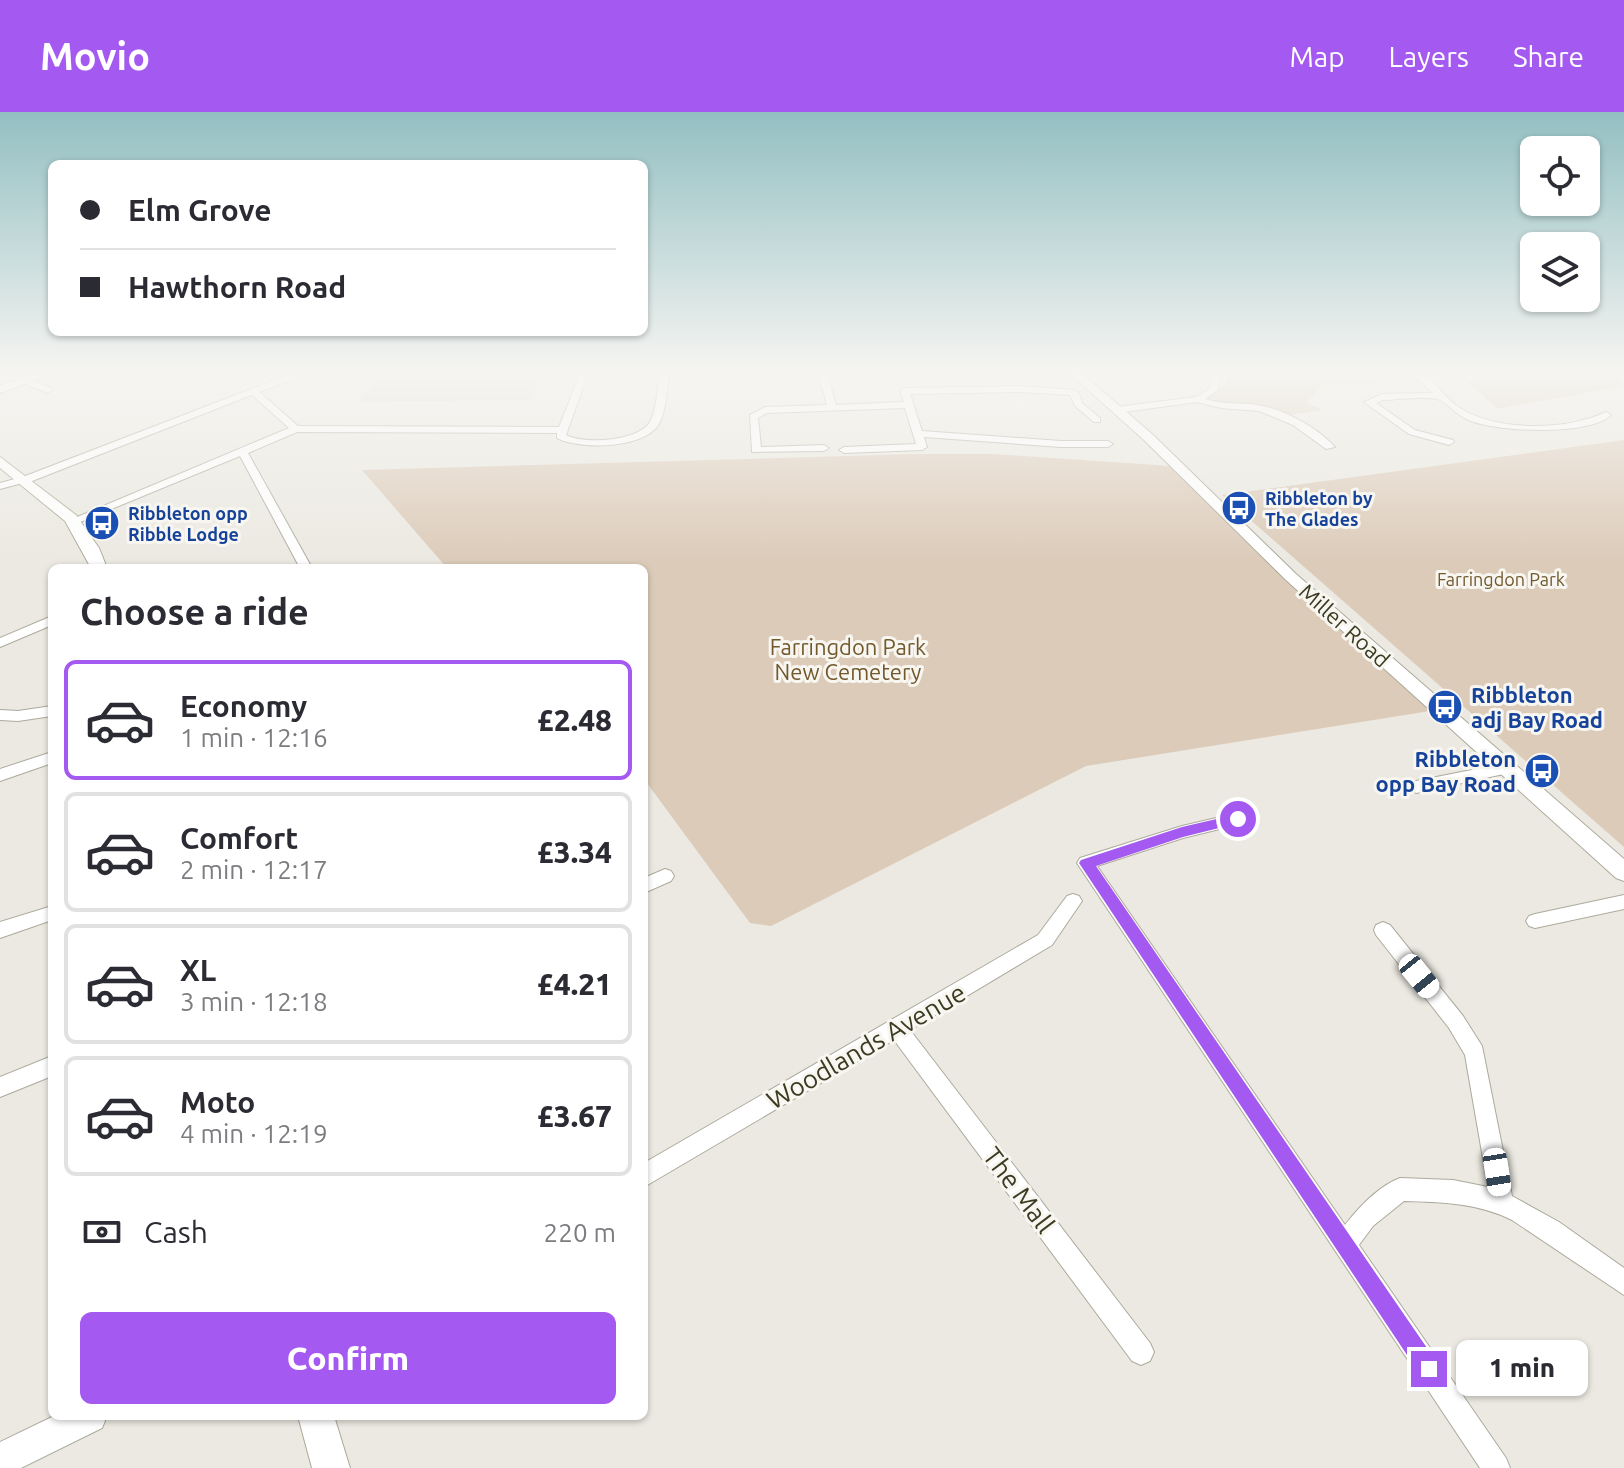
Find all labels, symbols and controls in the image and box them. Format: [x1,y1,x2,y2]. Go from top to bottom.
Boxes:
text: Movio [40,35,150,77]
text: Map [1289,41,1345,72]
text: Layers [1389,41,1469,72]
text: Share [1513,41,1584,72]
map controls [1520,136,1600,312]
button: locate [1520,136,1600,216]
text: Elm Grove [128,193,272,227]
button: layers [1520,232,1600,312]
text: Hawthorn Road [128,270,346,304]
place label: Ribbleton by The Glades [1265,488,1373,529]
bus stop icon: Ribbleton by The Glades [1220,489,1258,527]
place label: Ribbleton opp Ribble Lodge [128,503,248,544]
bus stop icon: Ribbleton opp Ribble Lodge [83,504,121,542]
park label: Farringdon Park [1437,569,1565,589]
street label: Miller Road [1295,578,1395,672]
text: Choose a ride [80,591,309,632]
park label: Farringdon Park New Cemetery [770,634,926,684]
place label: Ribbleton adj Bay Road [1471,682,1603,732]
icon: car [84,684,156,756]
bus stop icon: Ribbleton adj Bay Road [1426,688,1464,726]
text: Economy [180,689,307,723]
text: £2.48 [537,703,612,737]
text: 1 min · 12:16 [180,723,328,752]
place label: Ribbleton opp Bay Road [1376,746,1516,796]
bus stop icon: Ribbleton opp Bay Road [1523,752,1561,790]
route start [1220,801,1256,837]
icon: car [84,816,156,888]
text: Comfort [180,821,298,855]
text: £3.34 [537,835,612,869]
text: 2 min · 12:17 [180,855,328,884]
icon: car [84,948,156,1020]
car [1395,950,1443,1002]
text: XL [180,953,216,987]
text: £4.21 [537,967,612,1001]
street label: Woodlands Avenue [762,977,970,1115]
text: 3 min · 12:18 [180,987,328,1016]
icon: car [84,1080,156,1152]
text: Moto [180,1085,255,1119]
text: £3.67 [537,1099,612,1133]
text: 4 min · 12:19 [180,1119,328,1148]
street label: The Mall [978,1142,1061,1238]
car [1481,1146,1513,1198]
icon: cash [80,1210,124,1254]
text: Cash [144,1215,208,1249]
text: 220 m [544,1218,616,1247]
button: Confirm [80,1312,616,1404]
callout: 1 min [1457,1341,1589,1397]
route end [1411,1351,1447,1387]
text: 1 min [1489,1353,1555,1382]

